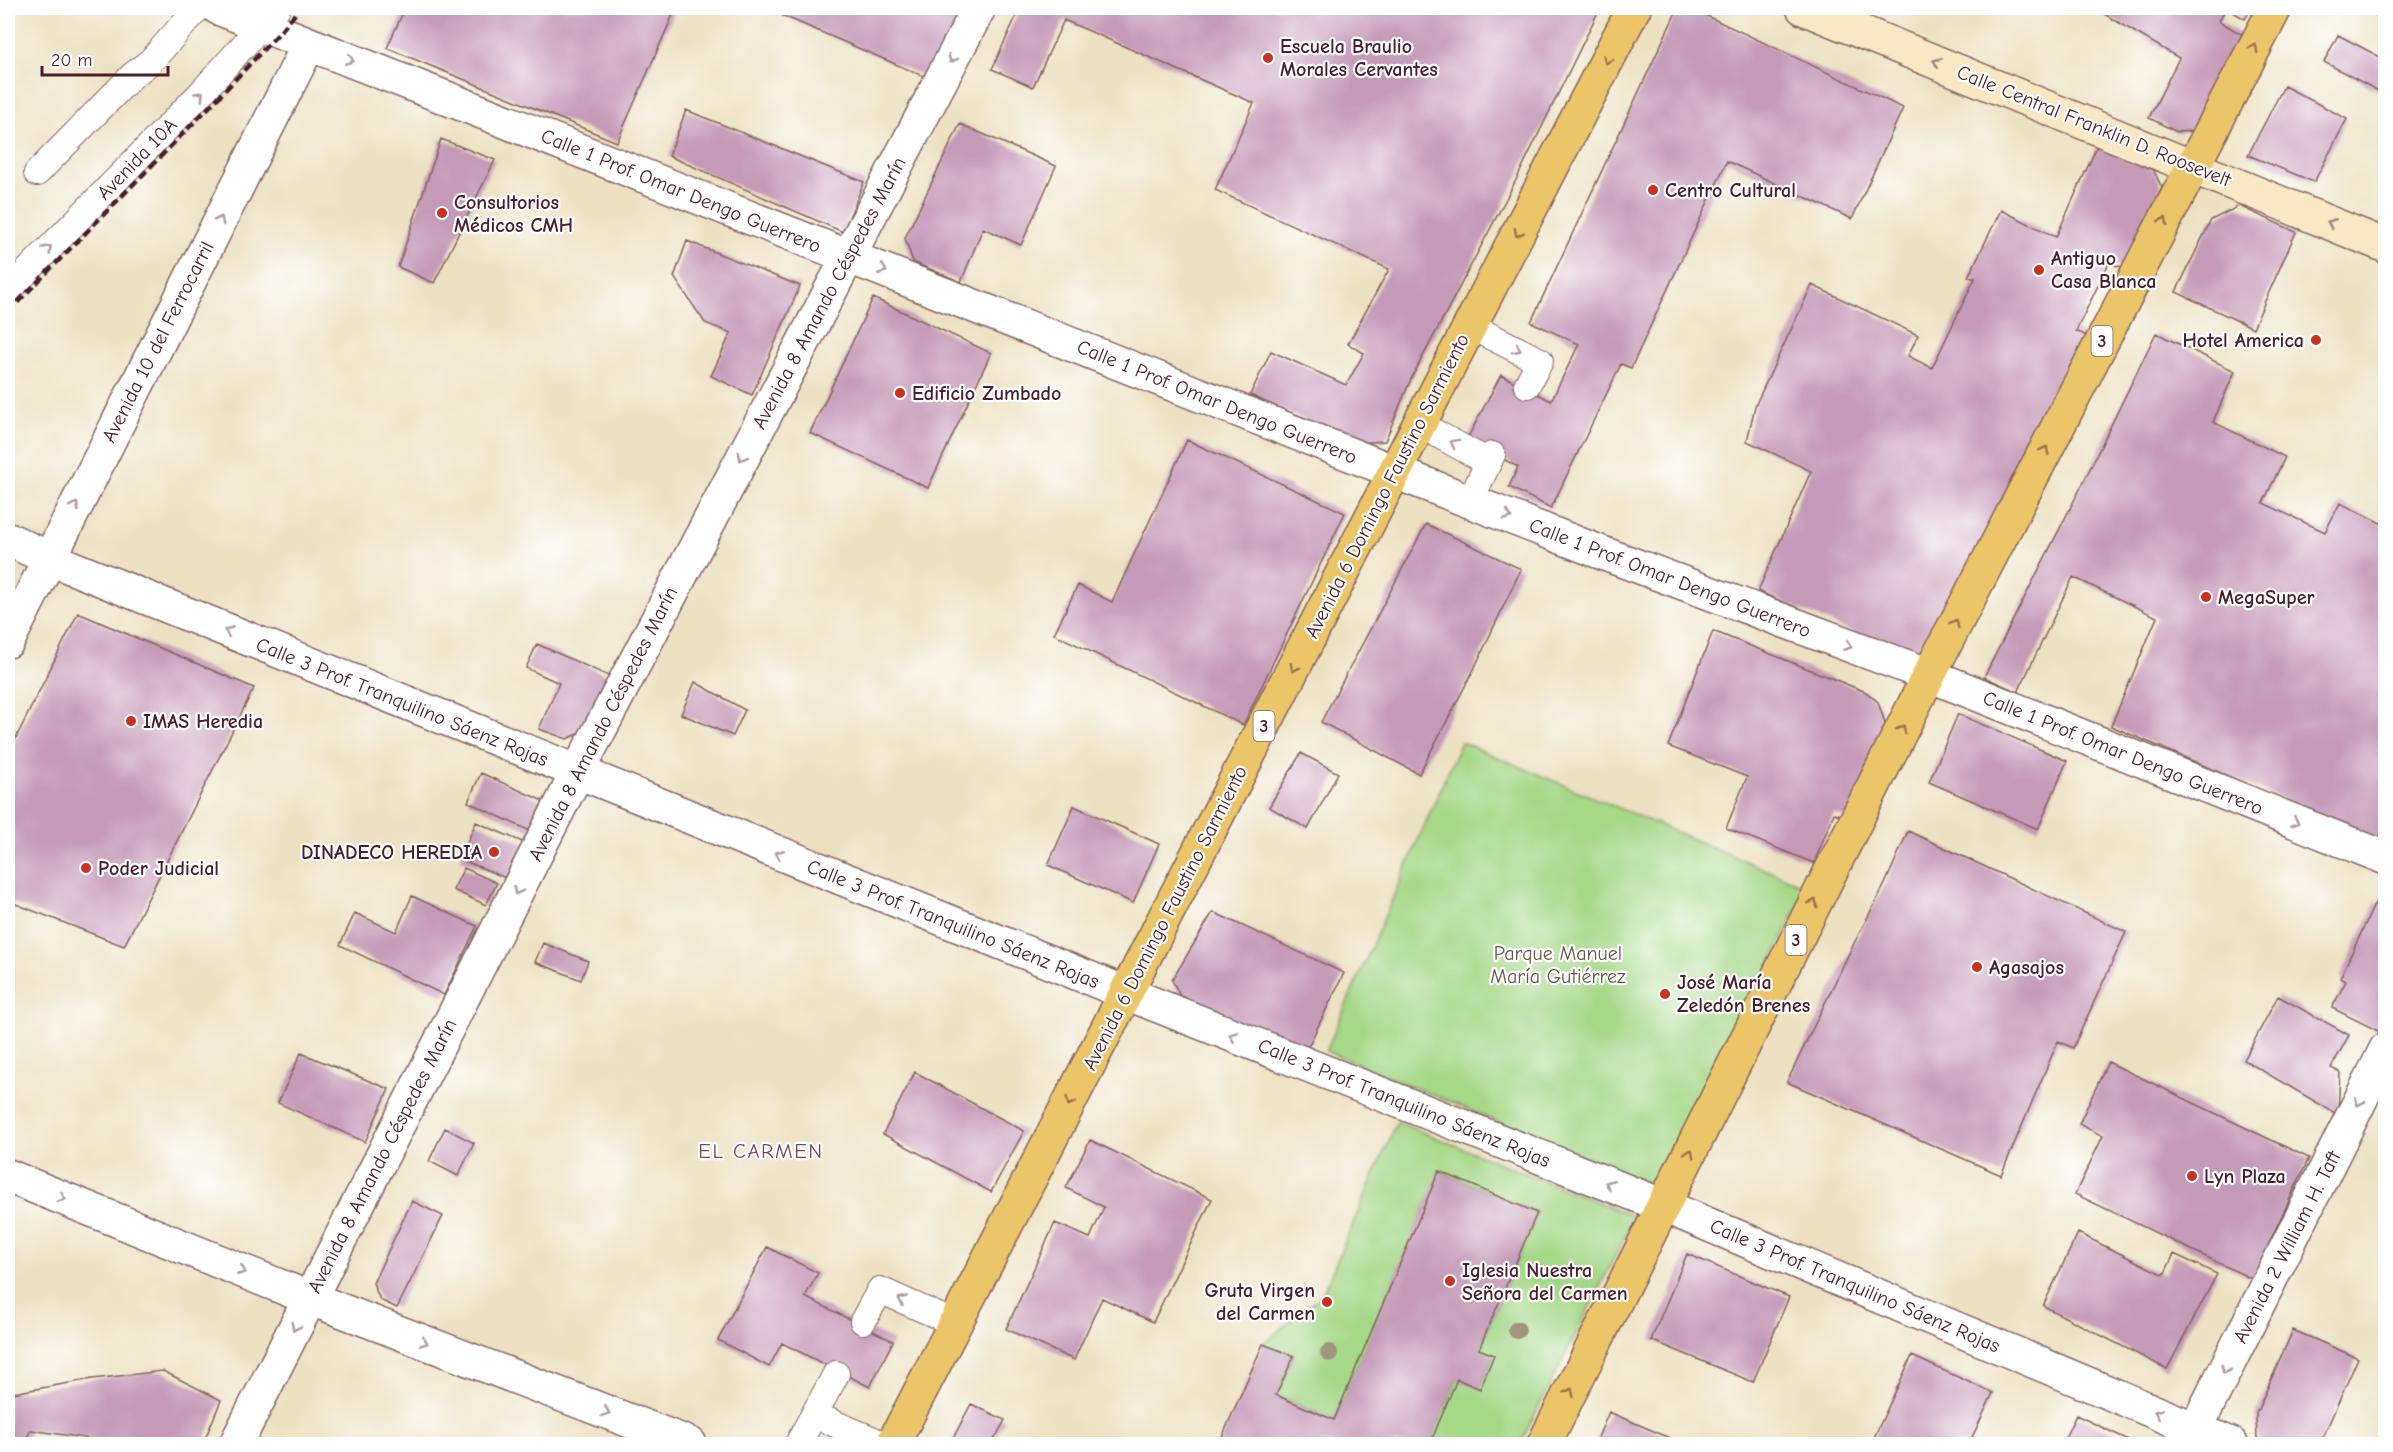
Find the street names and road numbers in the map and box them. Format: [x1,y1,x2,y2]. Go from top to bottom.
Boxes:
street label: Calle Central Franklin D. Roosevelt [1954,60,2236,192]
street label: Avenida 10A [92,113,182,205]
street label: Calle 1 Prof. Omar Dengo Guerrero [538,124,824,258]
street label: Avenida 8 Amando Céspedes Marín [747,153,911,433]
street label: Avenida 10 del Ferrocarril [97,238,219,446]
road number: 3 [2092,326,2112,356]
street label: Avenida 6 Domingo Faustino Sarmiento [1300,330,1474,642]
street label: Calle 1 Prof. Omar Dengo Guerrero [1074,335,1360,469]
street label: Calle 1 Prof. Omar Dengo Guerrero [1526,514,1814,642]
street label: Avenida 8 Amando Céspedes Marín [524,583,682,865]
street label: Calle 3 Prof. Tranquilino Sáenz Rojas [253,633,551,771]
street label: Calle 1 Prof. Omar Dengo Guerrero [1980,686,2266,820]
road number: 3 [1254,711,1274,741]
street label: Avenida 6 Domingo Faustino Sarmiento [1078,762,1252,1074]
street label: Calle 3 Prof. Tranquilino Sáenz Rojas [804,855,1102,993]
road number: 3 [1786,925,1806,955]
street label: Avenida 8 Amando Céspedes Marín [303,1015,461,1297]
street label: Calle 3 Prof. Tranquilino Sáenz Rojas [1255,1034,1553,1172]
street label: Avenida 2 William H. Taft [2228,1146,2346,1347]
street label: Calle 3 Prof. Tranquilino Sáenz Rojas [1706,1214,2004,1358]

